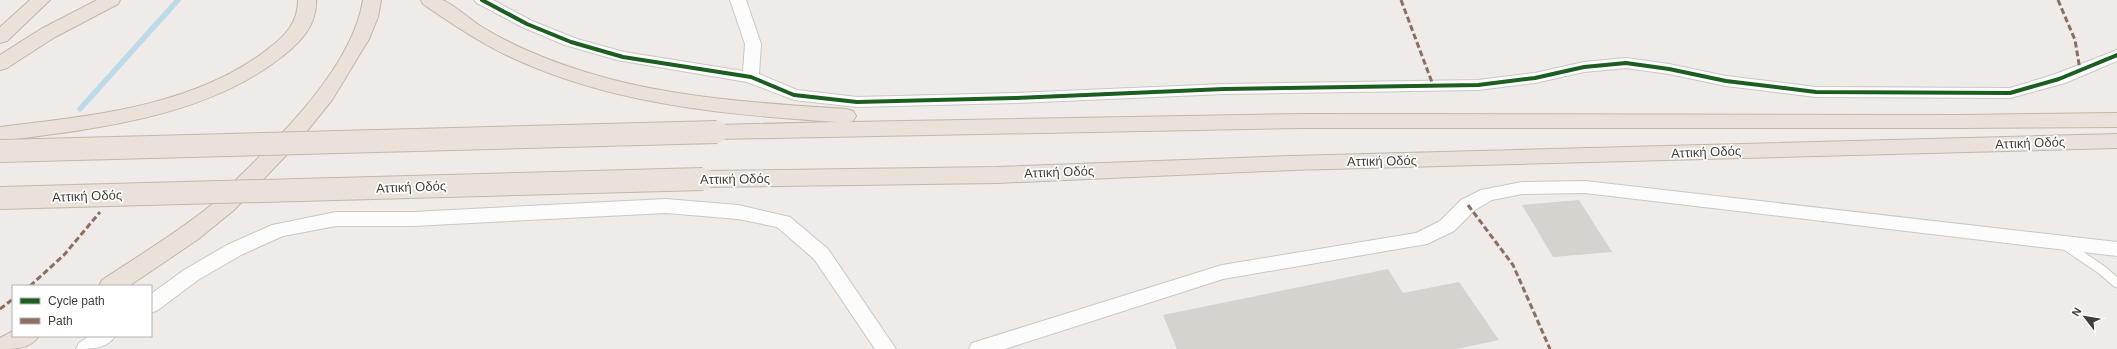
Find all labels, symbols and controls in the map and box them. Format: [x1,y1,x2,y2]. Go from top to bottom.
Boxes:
street label: Αττική Οδός [1995,134,2065,152]
street label: Αττική Οδός [1671,143,1741,161]
street label: Αττική Οδός [1347,153,1417,169]
street label: Αττική Οδός [1024,163,1094,181]
street label: Αττική Οδός [700,171,770,187]
street label: Αττική Οδός [376,178,446,196]
street label: Αττική Οδός [52,187,122,205]
legend [12,285,152,337]
text: Cycle path [48,294,105,308]
north arrow [2065,297,2105,337]
text: N [2069,305,2084,318]
text: Path [48,314,73,328]

